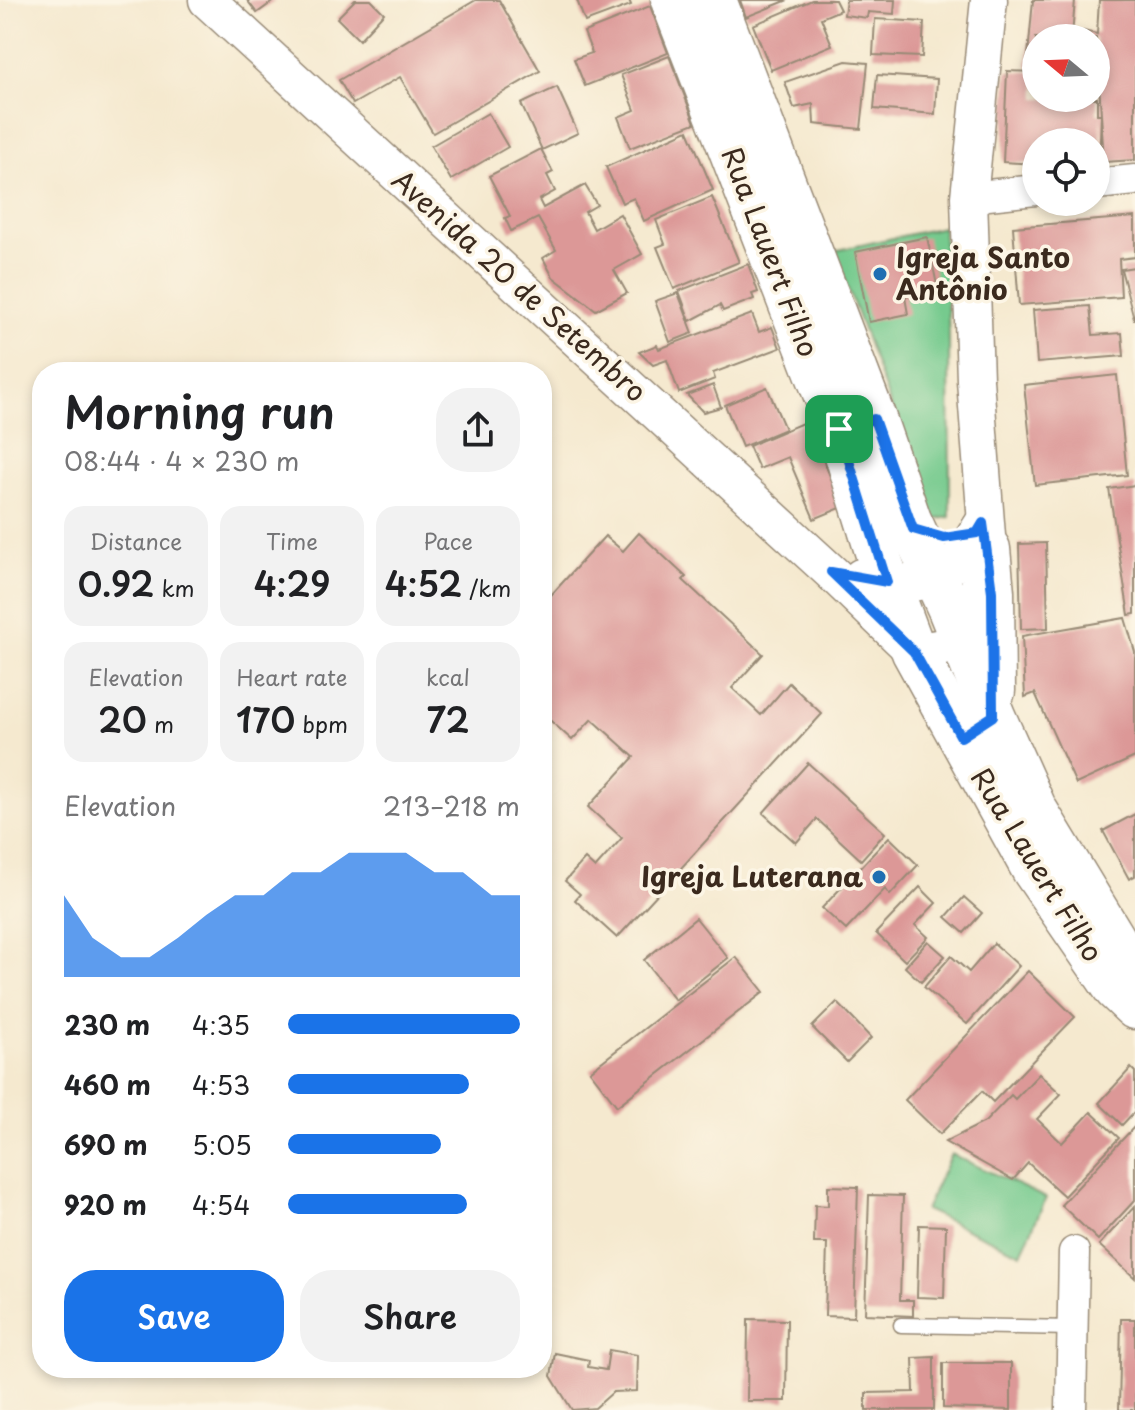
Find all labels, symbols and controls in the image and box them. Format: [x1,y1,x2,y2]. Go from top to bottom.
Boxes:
north arrow [1022,24,1110,112]
map controls [1022,24,1110,216]
button: locate [1022,128,1110,216]
street label: Rua Lauert Filho [712,140,831,363]
street label: Avenida 20 de Setembro [383,159,657,411]
place label: Igreja Santo Antônio [896,235,1070,310]
marker: Igreja Santo Antônio [871,265,889,283]
text: Morning run [64,378,335,444]
button: share [436,388,520,472]
pin [805,395,873,463]
icon: arrive [817,407,861,451]
text: 08:44 · 4 × 230 m [64,441,299,480]
text: Distance [90,524,182,557]
text: Time [266,524,318,557]
text: Pace [423,524,473,557]
text: 0.92 [78,557,154,609]
text: 4:29 [254,557,330,609]
text: 4:52 [385,557,462,609]
text: km [154,571,194,604]
text: /km [462,571,511,604]
text: Elevation [89,660,183,693]
text: Heart rate [236,660,348,693]
text: kcal [426,660,470,693]
text: 20 [98,693,147,745]
text: 170 [236,693,295,745]
text: 72 [427,693,469,745]
text: m [147,707,174,740]
text: bpm [295,707,348,740]
street label: Rua Lauert Filho [961,759,1115,970]
text: Elevation [64,786,176,825]
text: 213–218 m [383,786,520,825]
place label: Igreja Luterana [641,854,863,897]
marker: Igreja Luterana [870,868,888,886]
text: 230 m [64,1005,150,1044]
text: 4:35 [192,1005,250,1044]
text: 460 m [64,1065,151,1104]
text: 4:53 [192,1065,250,1104]
text: 690 m [64,1125,148,1164]
text: 5:05 [192,1125,252,1164]
text: 920 m [64,1185,147,1224]
text: 4:54 [192,1185,251,1224]
button: Save [64,1270,284,1362]
button: Share [300,1270,520,1362]

